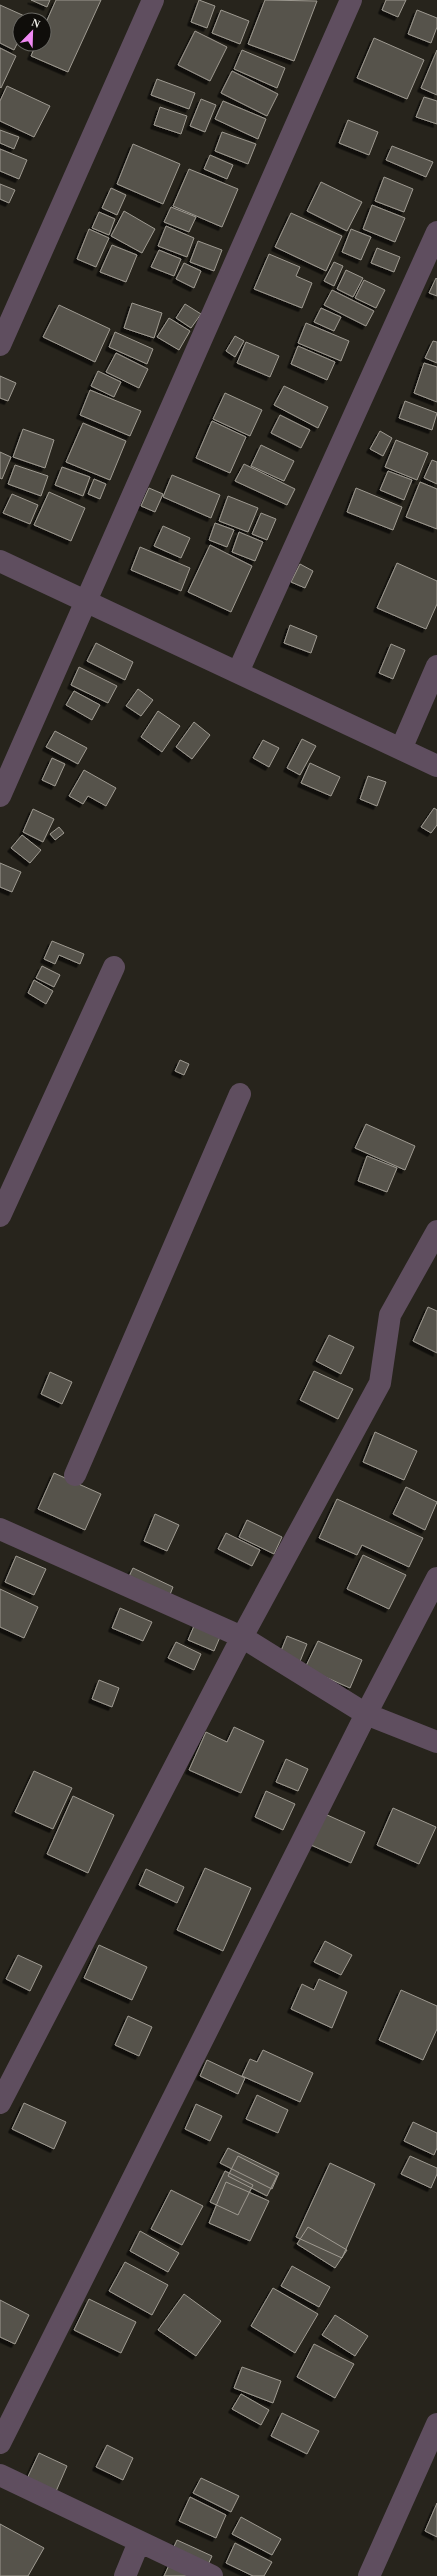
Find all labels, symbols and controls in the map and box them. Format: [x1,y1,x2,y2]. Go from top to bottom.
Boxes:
north arrow [12,12,52,52]
text: N [30,16,42,30]

